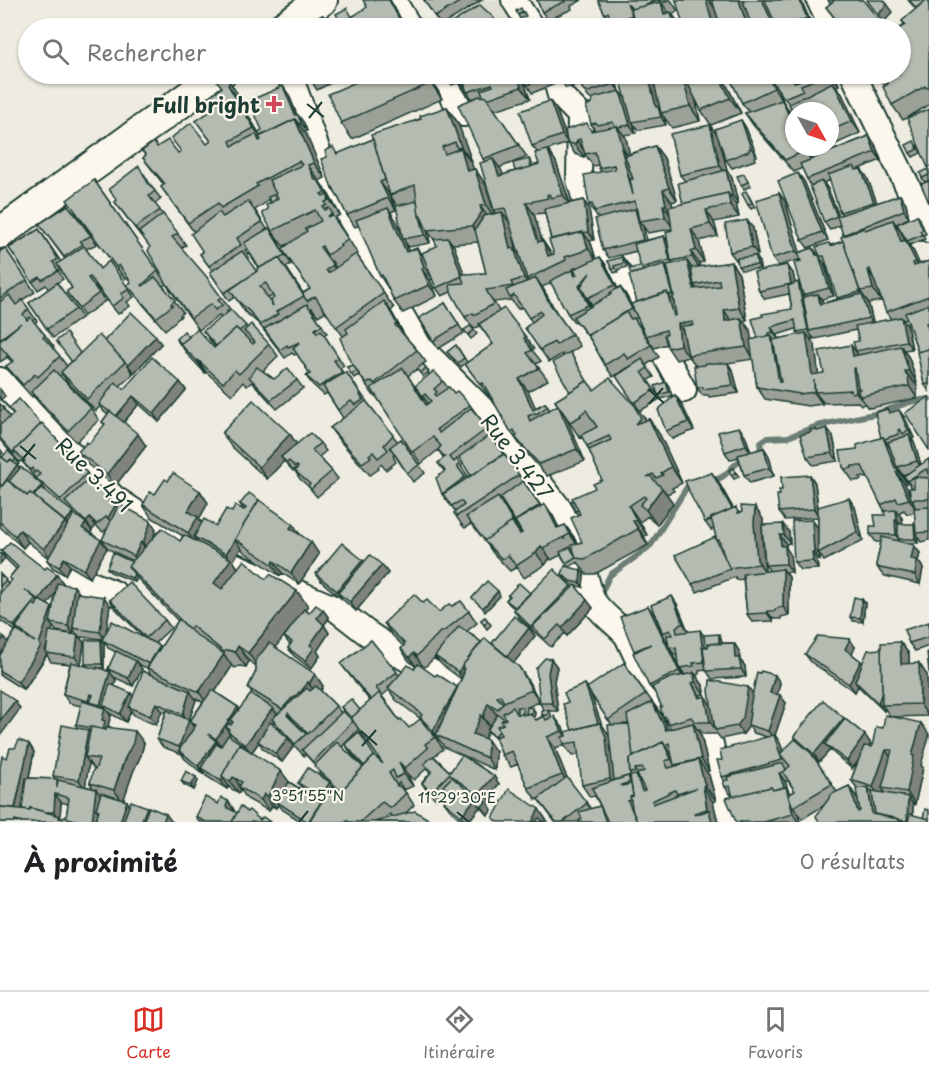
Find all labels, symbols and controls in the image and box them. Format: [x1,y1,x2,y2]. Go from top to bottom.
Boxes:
search box [18,18,911,84]
icon: search [39,35,72,68]
text: Rechercher [87,35,206,68]
place label: Full bright [152,88,260,120]
marker: Full bright [265,95,283,113]
north arrow [785,102,839,156]
street label: Rue 3.427 [474,406,562,506]
street label: Rue 3.491 [49,429,141,519]
text: 3°51'55"N [272,783,344,806]
text: 11°29'30"E [418,785,496,808]
text: À proximité [24,842,178,881]
text: 0 résultats [800,846,905,876]
tab: Carte [126,1003,171,1063]
tab: Itinéraire [423,1003,495,1063]
tab: Favoris [748,1003,803,1063]

